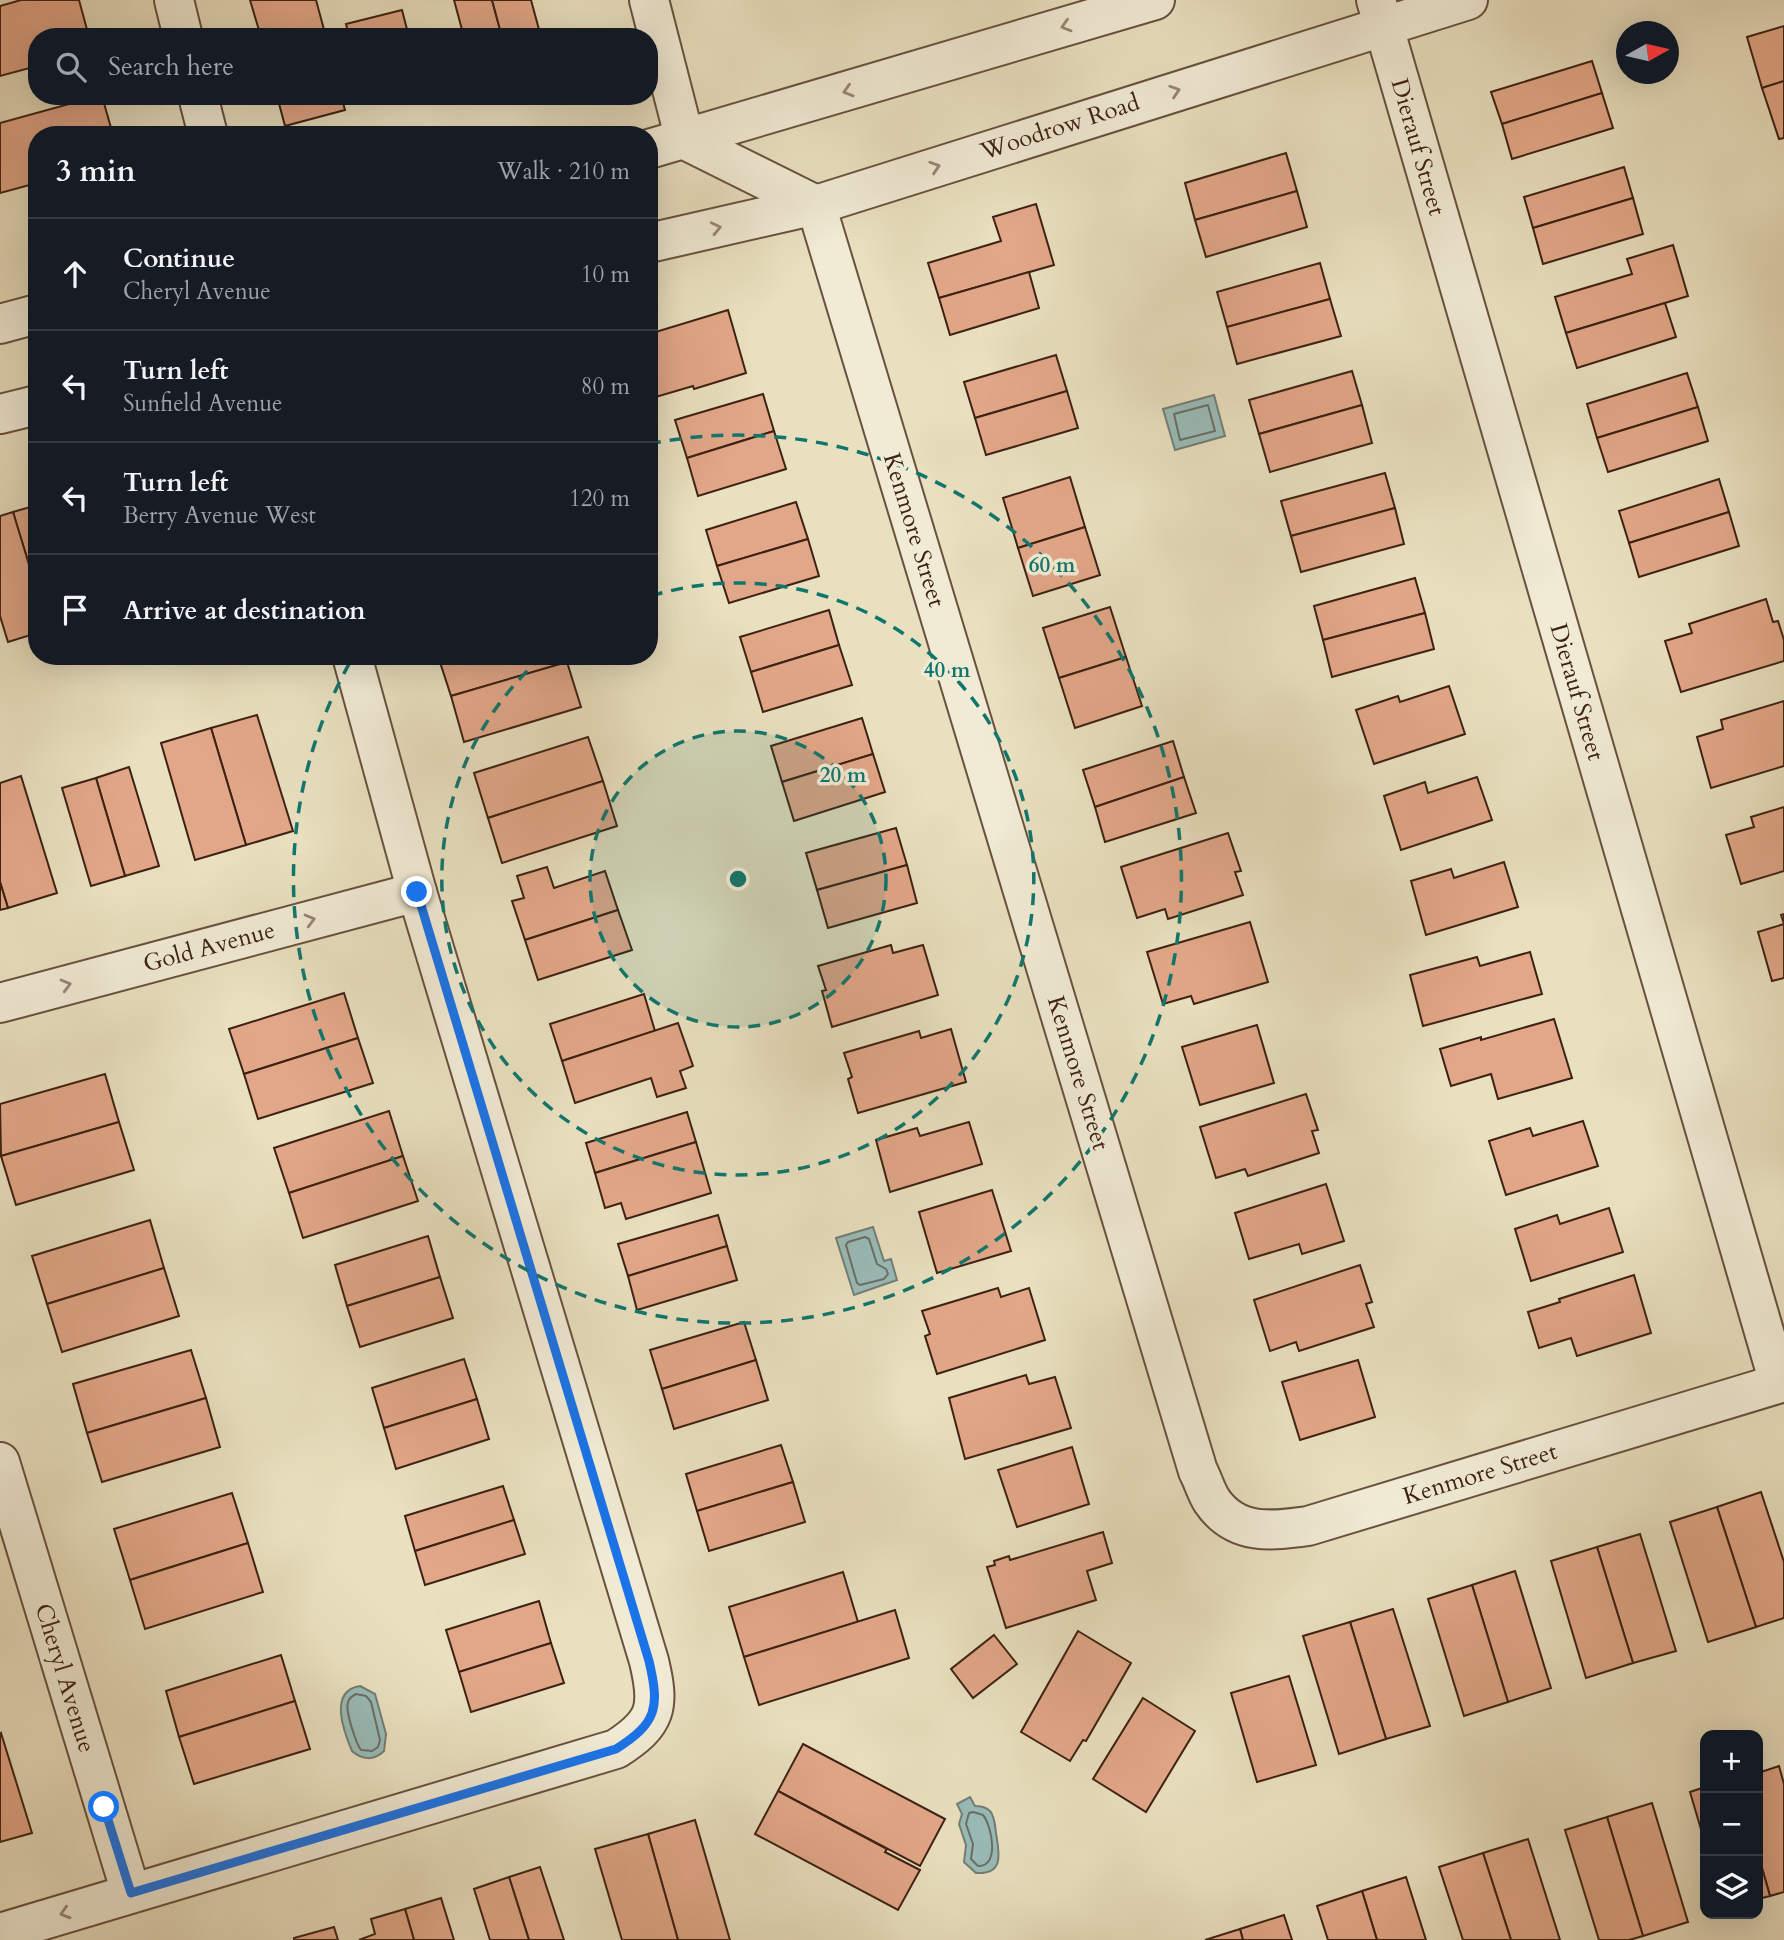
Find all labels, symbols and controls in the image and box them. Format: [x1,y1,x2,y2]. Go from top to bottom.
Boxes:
one-way arrow [1060,18,1072,33]
north arrow [1616,21,1679,84]
search box [28,28,658,105]
icon: search [52,48,90,86]
text: Search here [108,49,234,84]
street label: Dierauf Street [1383,75,1453,220]
one-way arrow [842,83,854,98]
one-way arrow [1169,84,1181,99]
street label: Woodrow Road [975,86,1144,169]
text: 3 min [56,151,136,192]
text: Walk · 210 m [497,156,630,187]
one-way arrow [928,161,940,175]
one-way arrow [710,222,722,236]
text: Continue [123,241,235,276]
icon: ahead [56,255,94,293]
text: 10 m [581,259,630,290]
text: Cheryl Avenue [123,276,271,307]
text: Turn left [123,353,228,388]
icon: left [56,367,94,405]
text: 80 m [581,371,630,402]
text: Sunfield Avenue [123,388,282,419]
street label: Kenmore Street [875,449,953,611]
text: Turn left [123,465,228,500]
icon: left [56,479,94,517]
text: 120 m [569,483,630,514]
text: Berry Avenue West [123,500,316,531]
text: 60 m [1029,551,1076,580]
icon: arrive [56,591,94,629]
text: Arrive at destination [123,593,366,628]
street label: Dierauf Street [1542,620,1612,765]
text: 40 m [924,656,971,685]
text: 20 m [820,761,867,790]
centre of rings [726,867,750,891]
route end [401,876,432,907]
street label: Gold Avenue [139,914,279,980]
one-way arrow [303,914,315,929]
one-way arrow [60,979,72,993]
street label: Kenmore Street [1039,992,1117,1154]
street label: Kenmore Street [1399,1435,1561,1513]
street label: Cheryl Avenue [27,1599,103,1757]
map controls [1700,1730,1763,1919]
button: + [1700,1730,1763,1793]
route start [88,1791,119,1822]
button: − [1700,1793,1763,1856]
button: layers [1700,1856,1763,1919]
one-way arrow [60,1904,72,1919]

